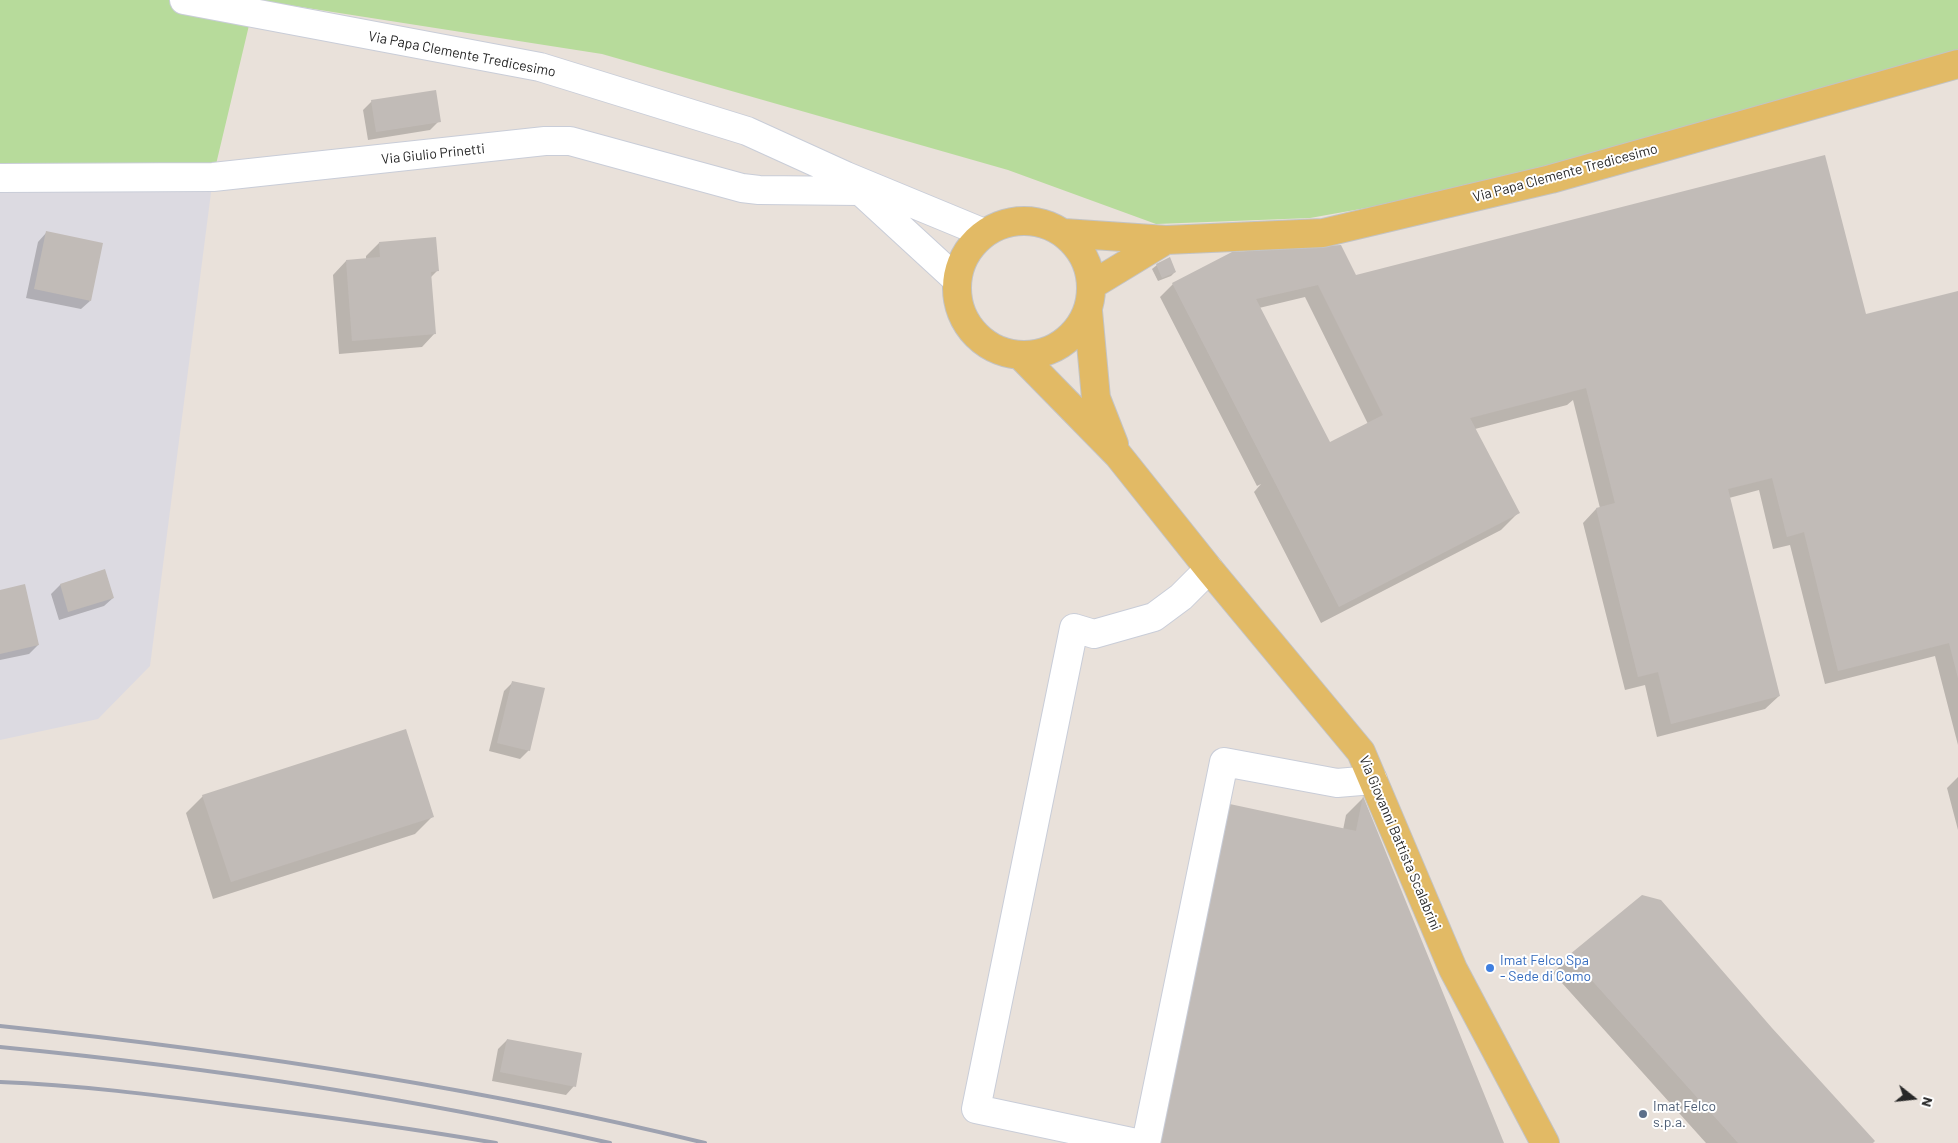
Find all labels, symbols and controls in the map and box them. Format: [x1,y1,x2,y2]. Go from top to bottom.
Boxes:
street label: Via Papa Clemente Tredicesimo [367,28,557,80]
street label: Via Giulio Prinetti [380,140,486,168]
street label: Via Papa Clemente Tredicesimo [1471,140,1659,206]
street label: Via Giovanni Battista Scalabrini [1356,753,1444,933]
place label: Imat Felco Spa - Sede di Como [1500,952,1591,984]
marker: Imat Felco Spa - Sede di Como [1484,962,1496,974]
north arrow [1888,1073,1938,1123]
text: N [1918,1095,1937,1109]
place label: Imat Felco s.p.a. [1653,1098,1716,1130]
marker: Imat Felco s.p.a. [1637,1108,1649,1120]

